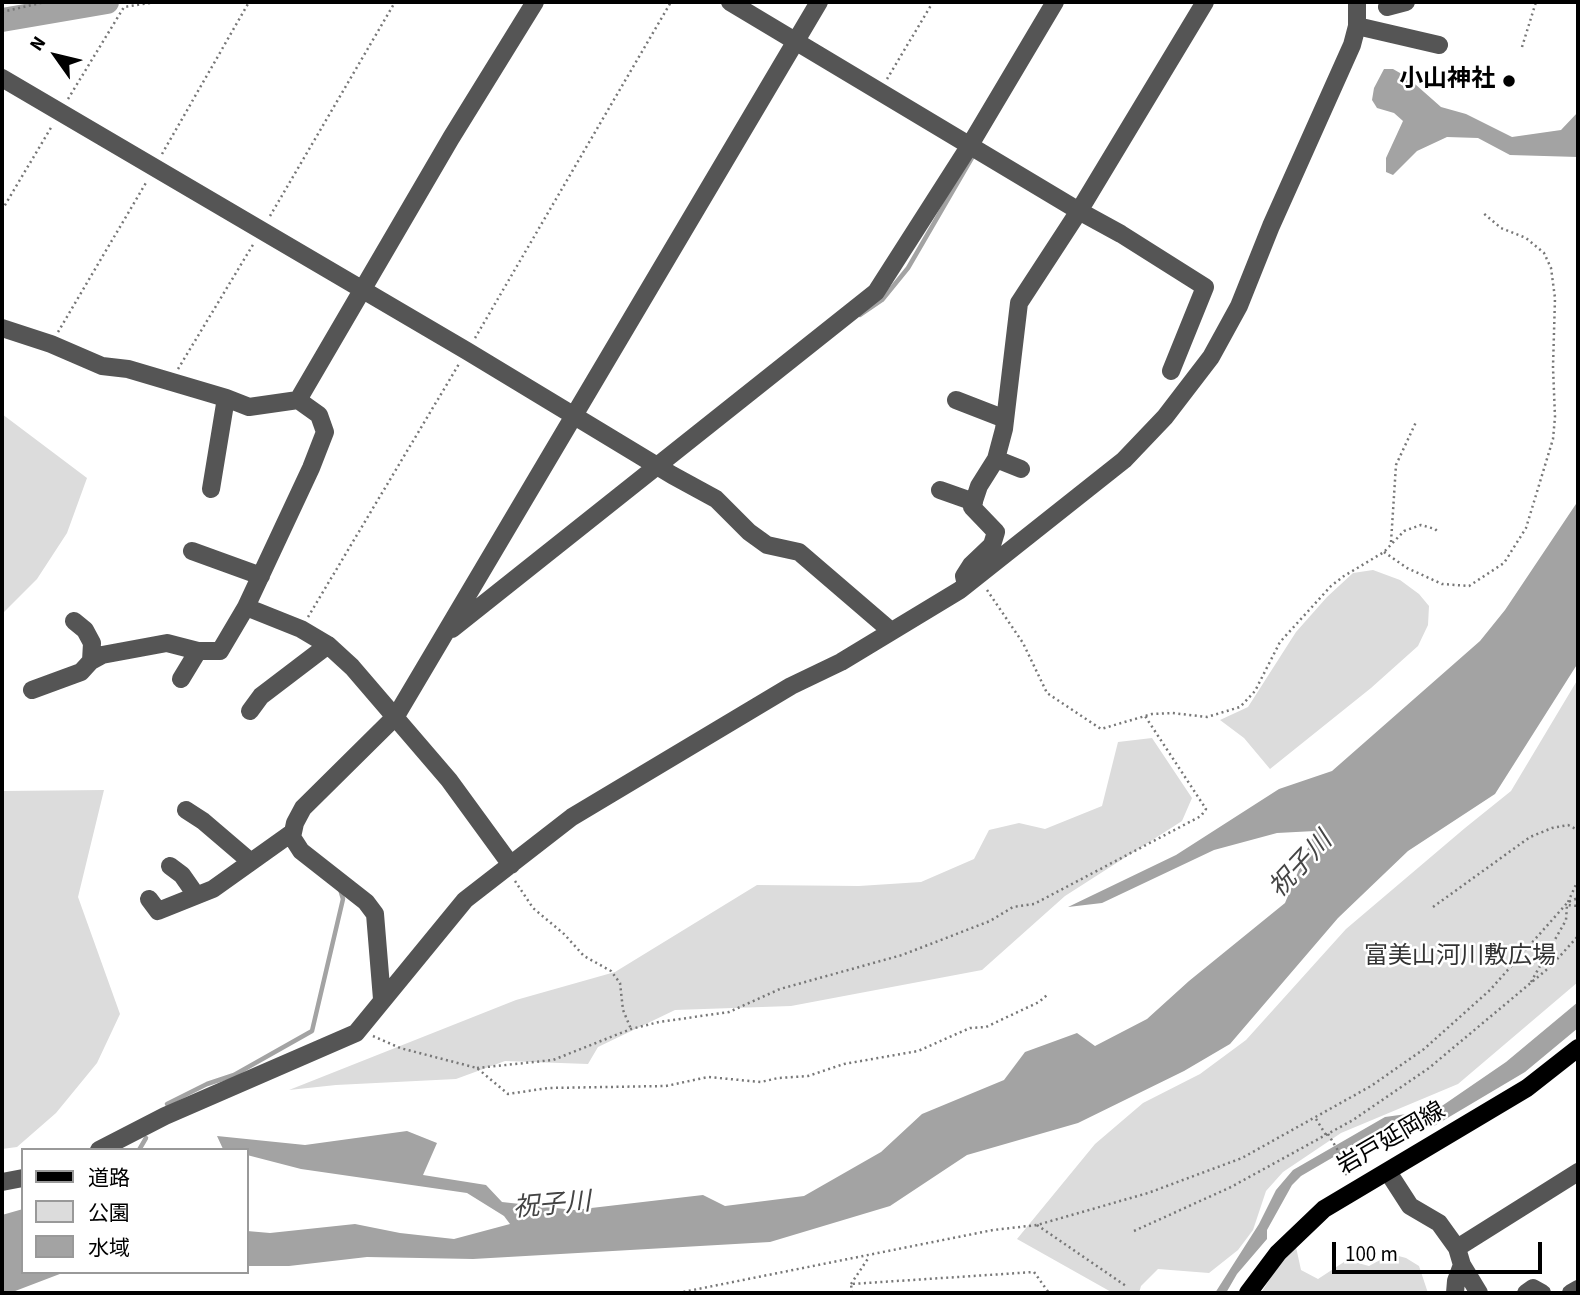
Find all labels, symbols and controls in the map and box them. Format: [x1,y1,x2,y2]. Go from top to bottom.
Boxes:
north arrow [21,21,91,91]
text: N [23,31,53,57]
place label: 小山神社 [1399,67,1495,95]
marker: 小山神社 [1501,73,1517,89]
water label: 祝子川 [1264,827,1340,905]
park label: 富美山河川敷広場 [1364,944,1556,972]
street label: 岩戸延岡線 [1333,1098,1451,1182]
legend [21,1148,248,1274]
text: 道路 [88,1163,130,1193]
water label: 祝子川 [512,1188,592,1226]
text: 公園 [88,1198,130,1228]
scale bar [1335,1228,1545,1272]
text: 水域 [88,1233,130,1263]
text: 100 m [1345,1239,1398,1269]

